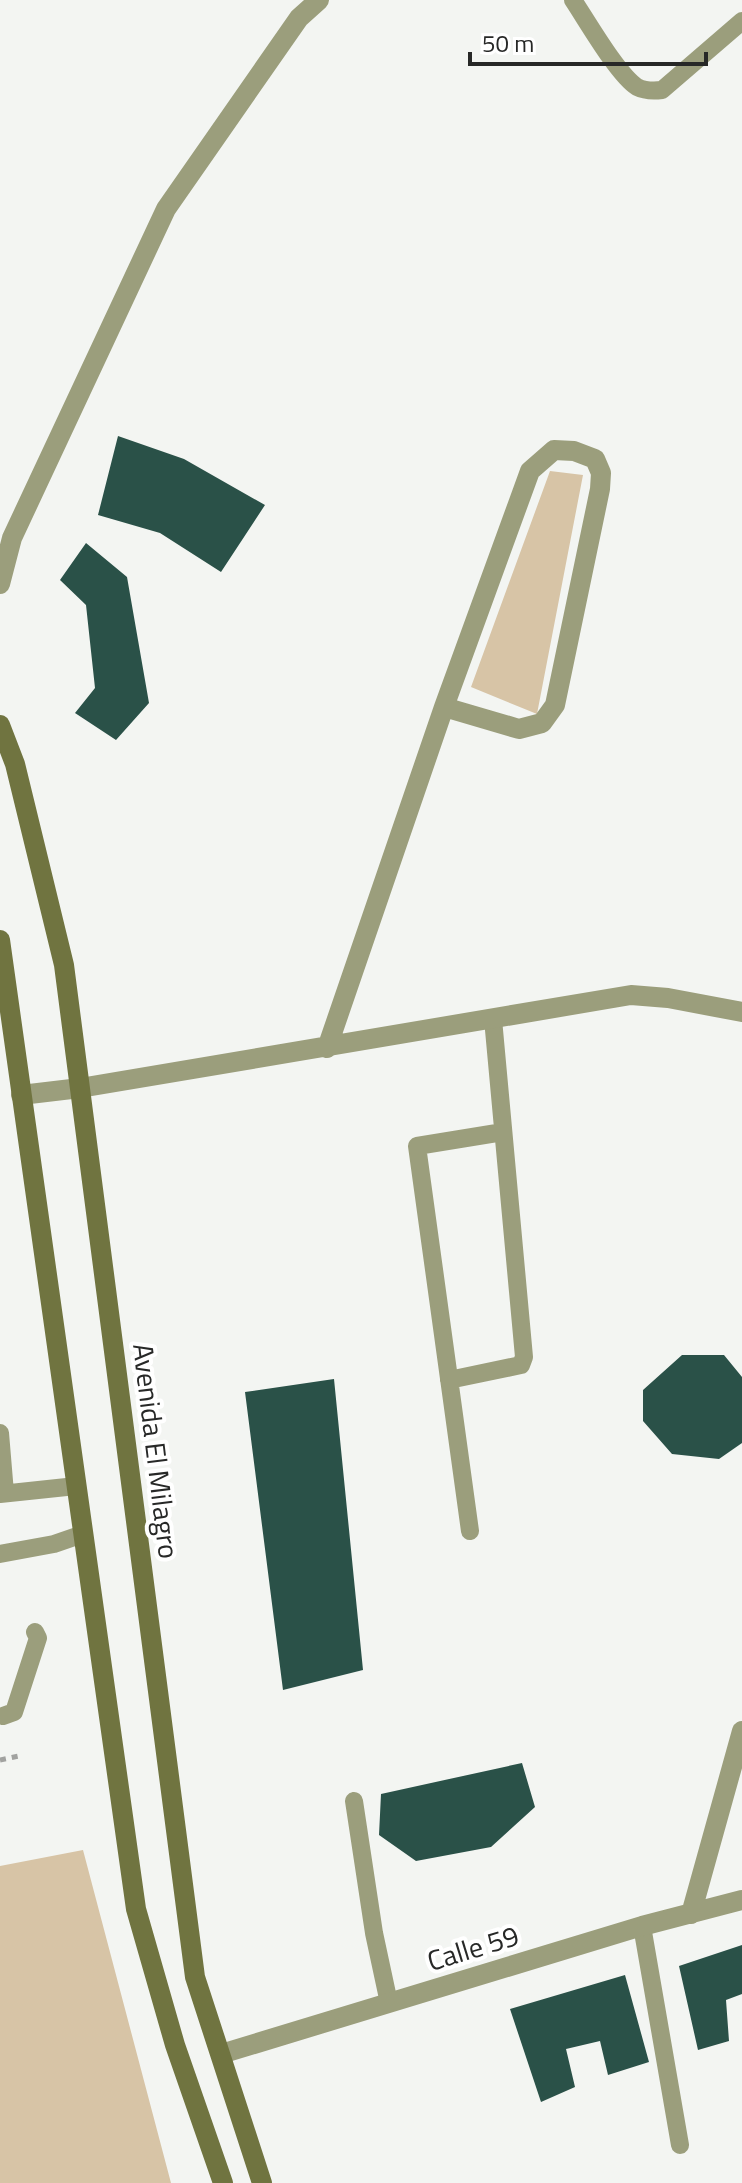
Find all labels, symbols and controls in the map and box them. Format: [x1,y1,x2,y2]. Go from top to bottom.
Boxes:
scale bar [470,16,706,66]
text: 50 m [482,25,534,61]
street label: Avenida El Milagro [122,1341,191,1561]
street label: Calle 59 [422,1913,524,1982]

